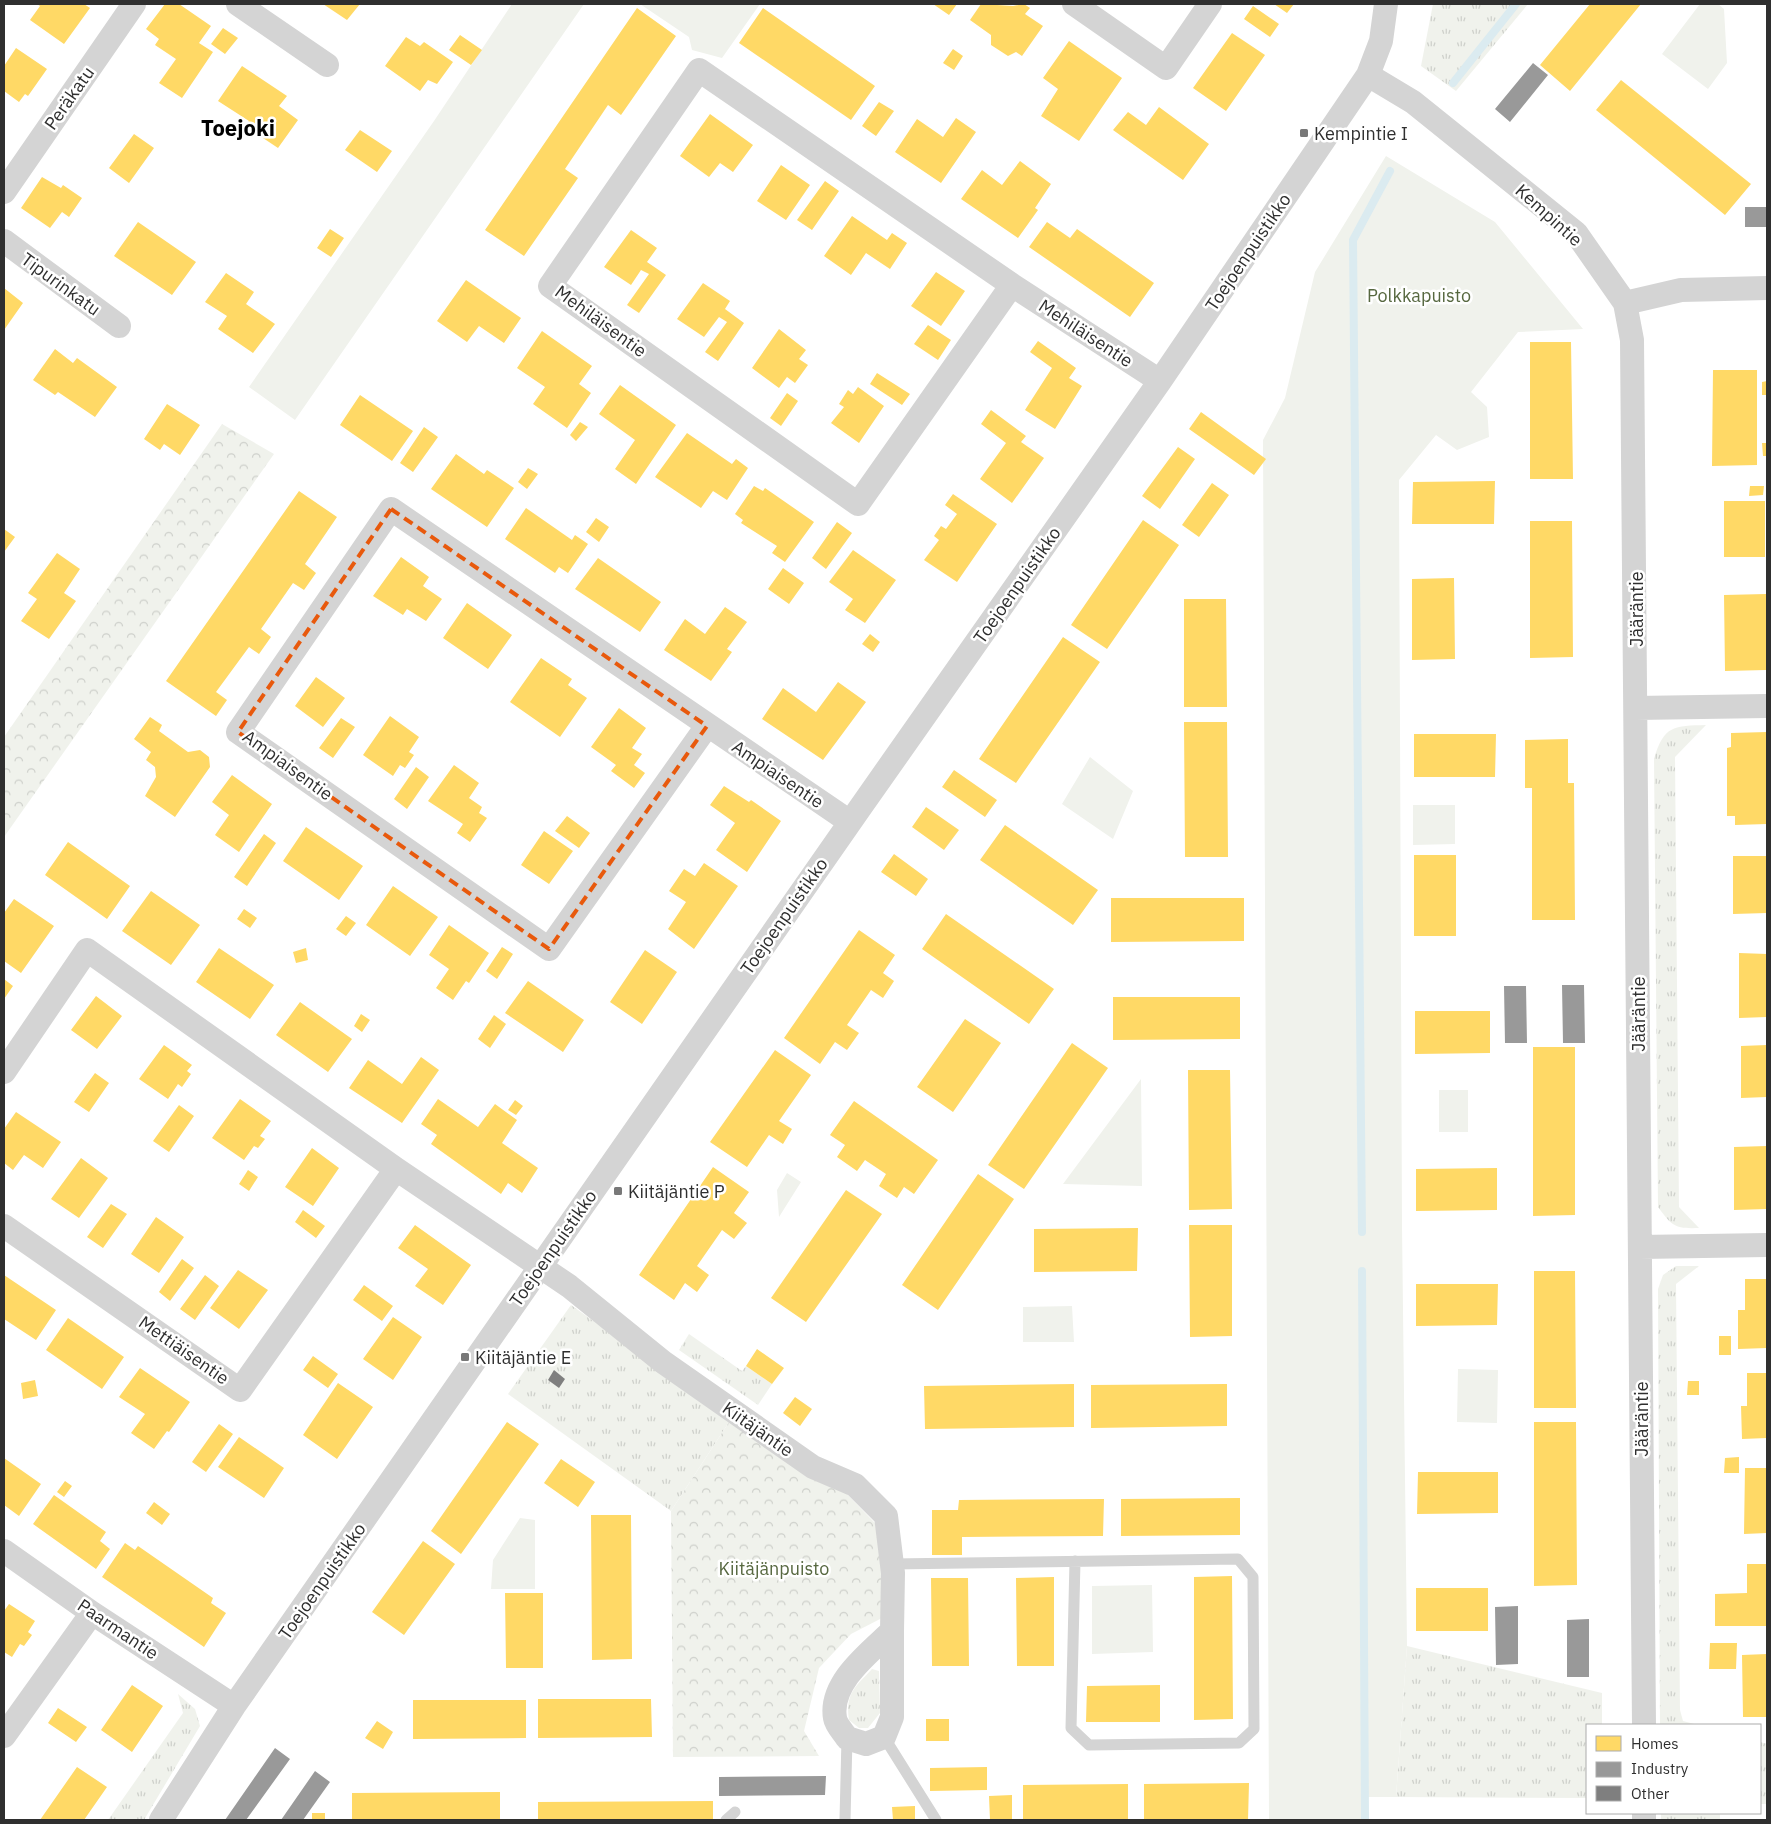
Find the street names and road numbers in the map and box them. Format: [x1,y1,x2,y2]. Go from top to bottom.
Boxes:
street label: Peräkatu [39,62,99,134]
street label: Kempintie [1511,179,1587,251]
street label: Toejoenpuistikko [1200,189,1296,315]
street label: Tipurinkatu [17,248,105,320]
street label: Mehiläisentie [551,280,651,362]
street label: Mehiläisentie [1035,294,1138,372]
street label: Toejoenpuistikko [968,522,1066,648]
street label: Jääräntie [1625,571,1648,647]
street label: Ampiaisentie [238,725,338,805]
street label: Ampiaisentie [728,735,828,813]
street label: Toejoenpuistikko [735,853,833,979]
street label: Jääräntie [1627,976,1650,1052]
street label: Toejoenpuistikko [504,1185,602,1311]
street label: Mettiäisentie [134,1310,234,1390]
street label: Jääräntie [1630,1381,1653,1457]
street label: Kiitäjäntie [718,1396,798,1462]
street label: Toejoenpuistikko [273,1518,371,1644]
street label: Paarmantie [73,1594,163,1665]

